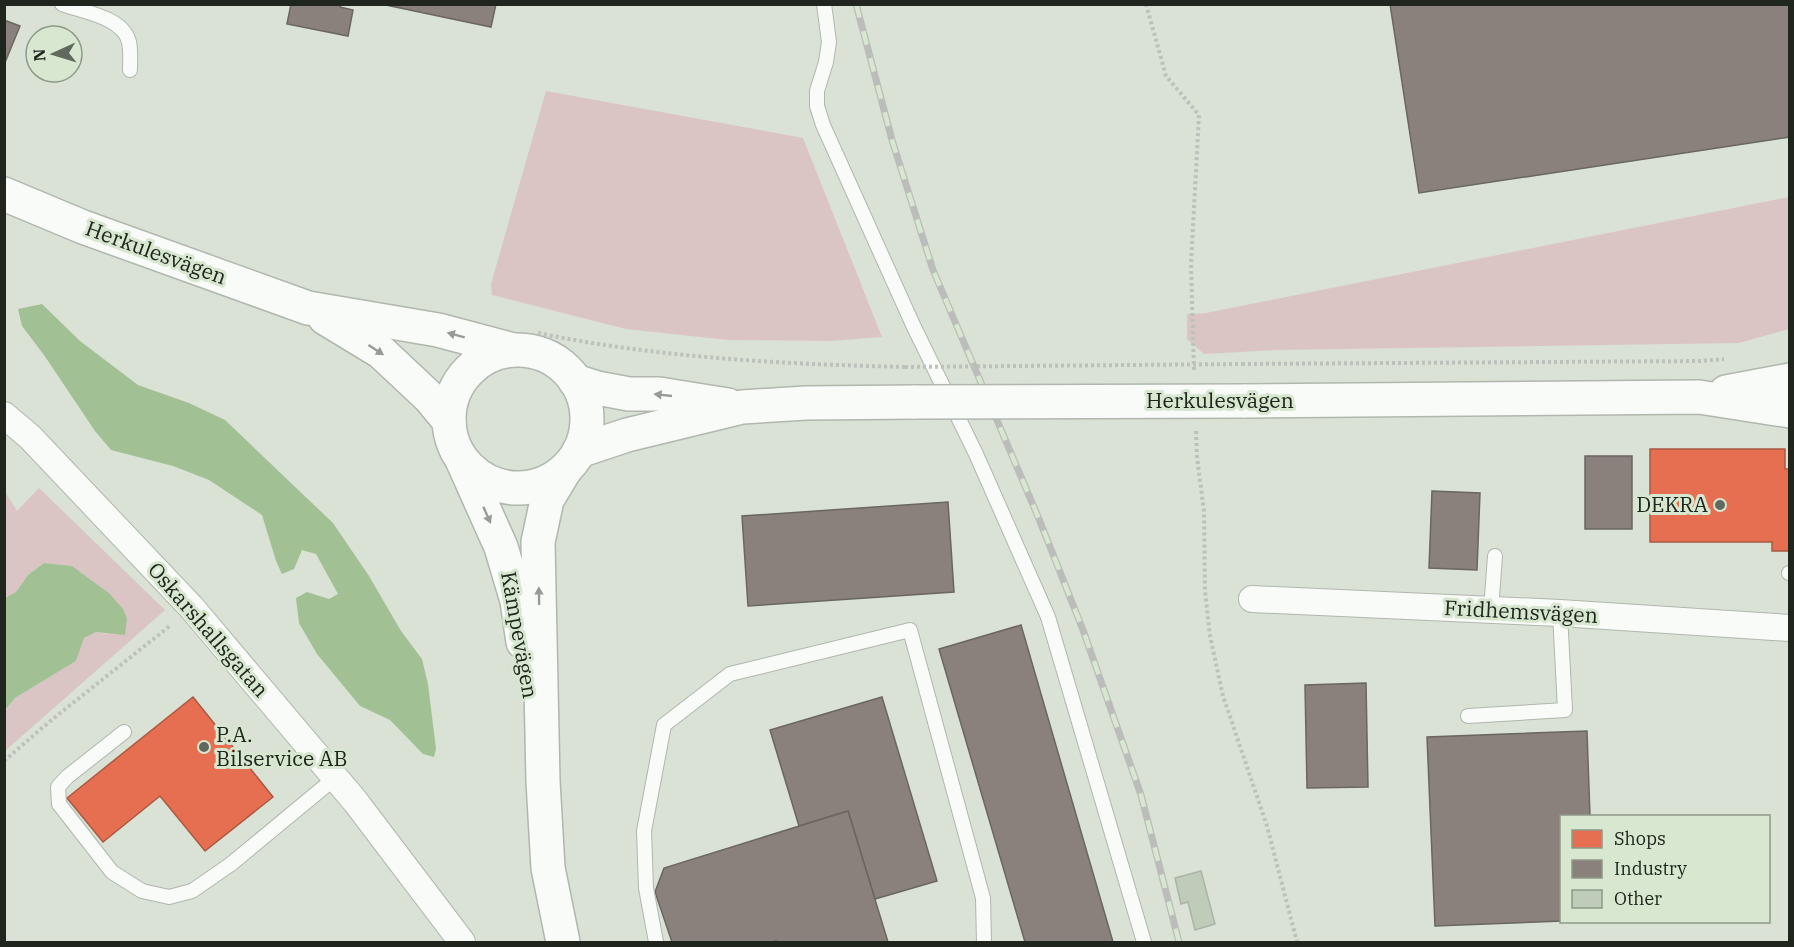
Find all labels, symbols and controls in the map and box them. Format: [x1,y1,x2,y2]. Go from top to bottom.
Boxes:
north arrow [24,24,84,84]
text: N [29,48,49,62]
street label: Herkulesvägen [82,214,231,291]
one-way arrow [447,330,465,340]
one-way arrow [368,344,384,355]
street label: Herkulesvägen [1146,386,1294,414]
one-way arrow [653,390,672,400]
place label: DEKRA [1636,490,1709,518]
marker: DEKRA [1713,498,1727,512]
one-way arrow [482,507,492,525]
street label: Oskarshallsgatan [142,556,275,703]
street label: Kämpevägen [495,569,545,701]
one-way arrow [534,587,544,606]
street label: Fridhemsvägen [1443,593,1599,629]
place label: P.A. Bilservice AB [216,720,347,772]
marker: P.A. Bilservice AB [197,740,211,754]
legend [1560,815,1770,923]
text: Shops [1614,827,1666,850]
text: Industry [1614,857,1687,880]
text: Other [1614,887,1662,910]

